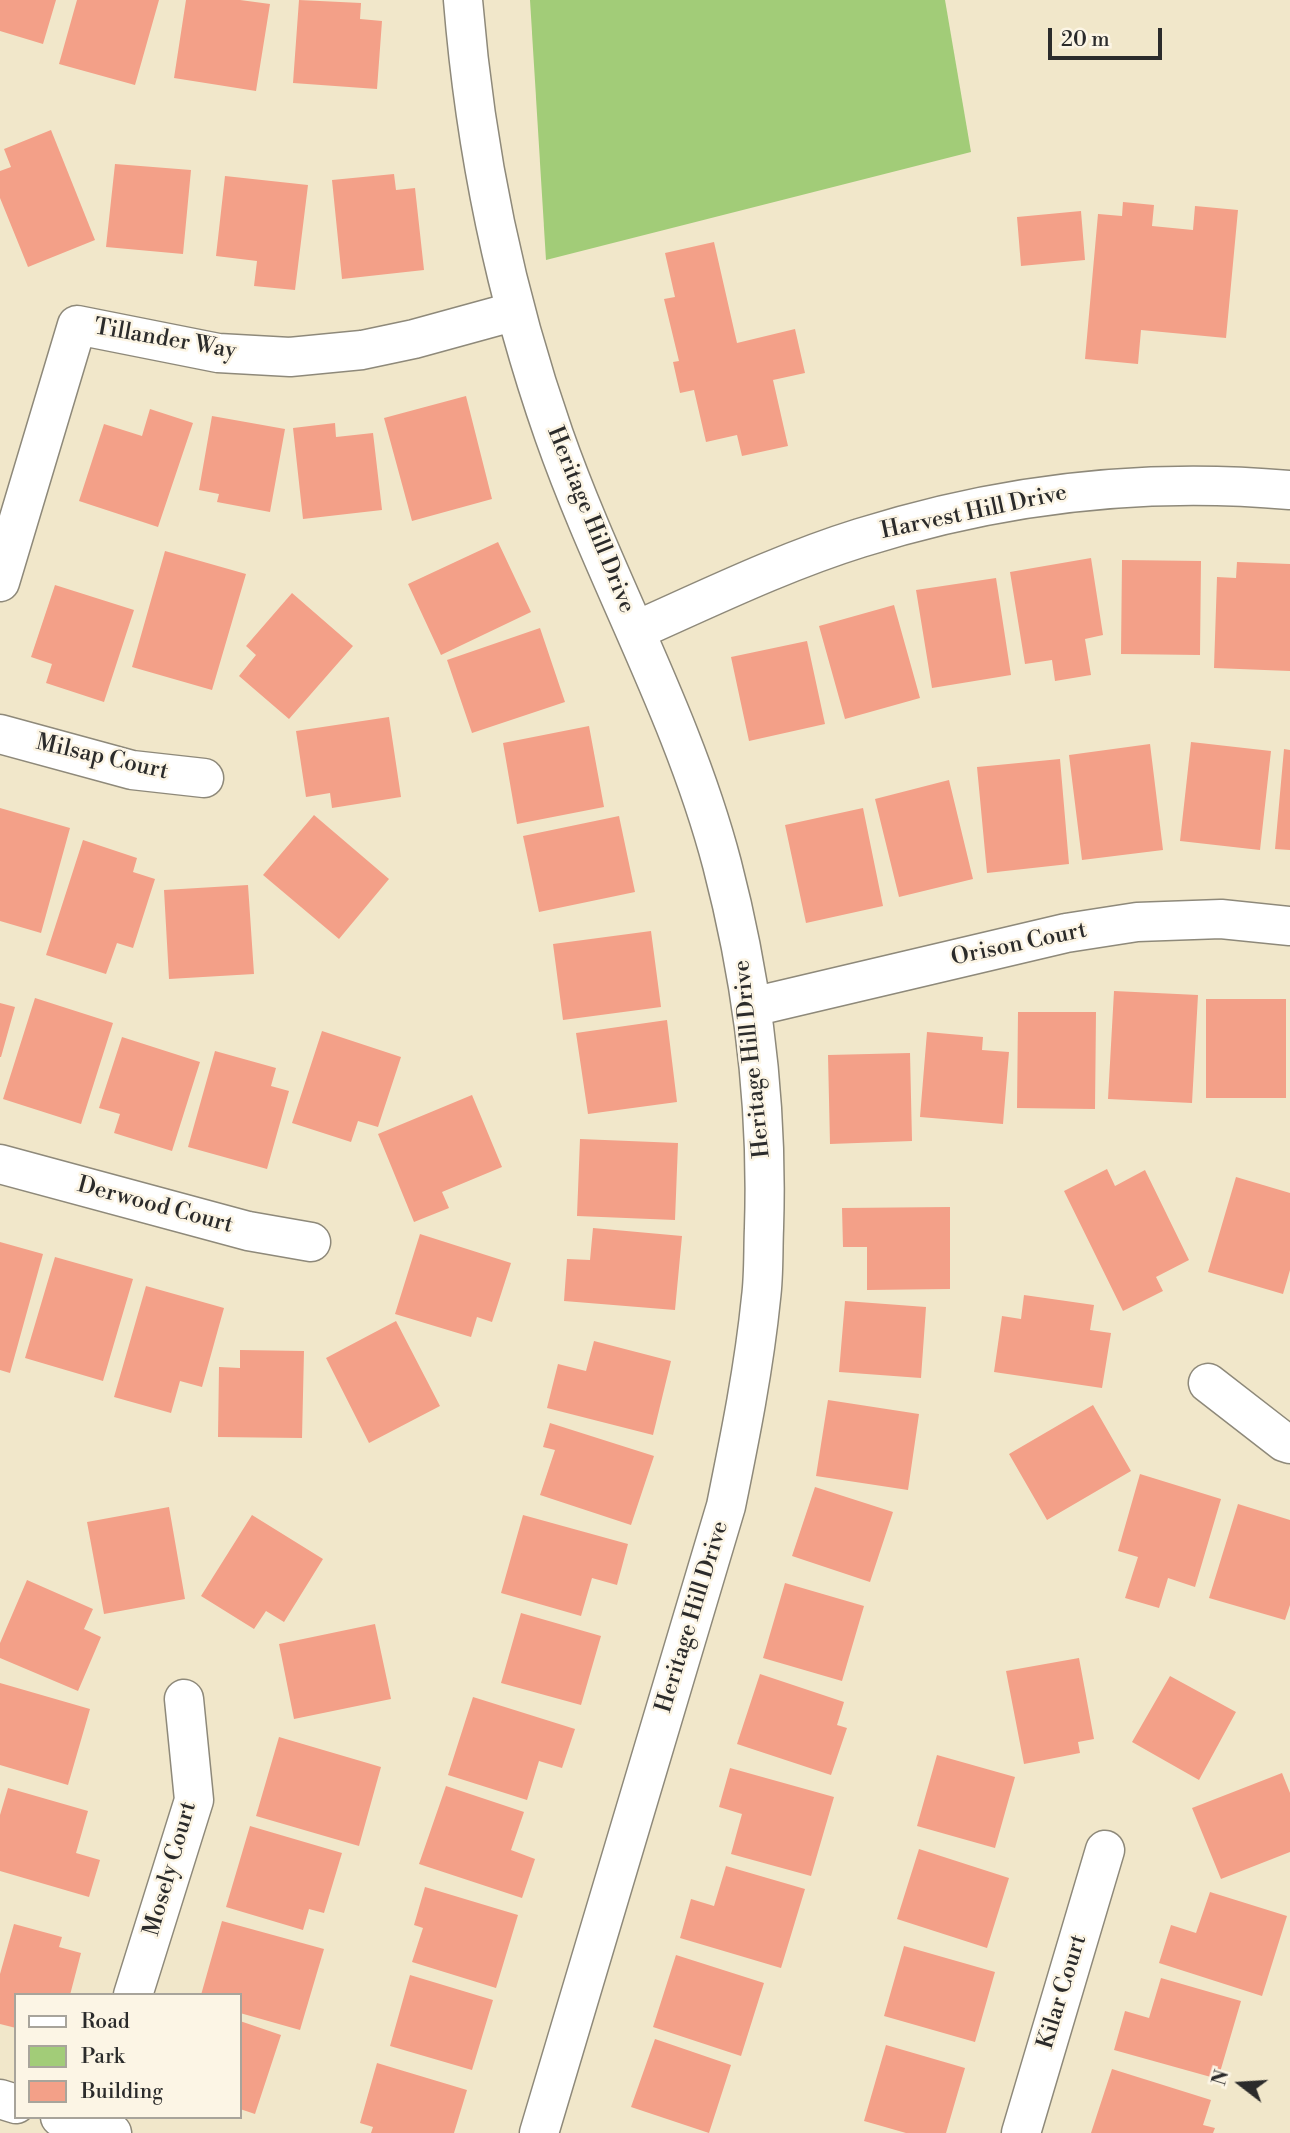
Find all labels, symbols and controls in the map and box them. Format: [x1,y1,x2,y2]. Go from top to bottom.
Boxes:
scale bar [1052,14,1166,58]
text: 20 m [1061,27,1110,53]
street label: Tillander Way [92,314,238,366]
street label: Heritage Hill Drive [540,423,640,617]
street label: Harvest Hill Drive [878,480,1070,546]
street label: Milsap Court [33,729,171,787]
street label: Orison Court [949,917,1089,973]
street label: Heritage Hill Drive [729,959,777,1159]
street label: Derwood Court [74,1172,236,1240]
street label: Heritage Hill Drive [651,1518,735,1716]
street label: Mosely Court [139,1799,203,1939]
street label: Kilar Court [1033,1932,1093,2052]
legend [14,1993,242,2119]
text: Road [81,2009,130,2035]
text: Park [81,2044,125,2070]
north arrow [1206,2049,1276,2119]
text: N [1207,2067,1235,2089]
text: Building [81,2079,163,2105]

